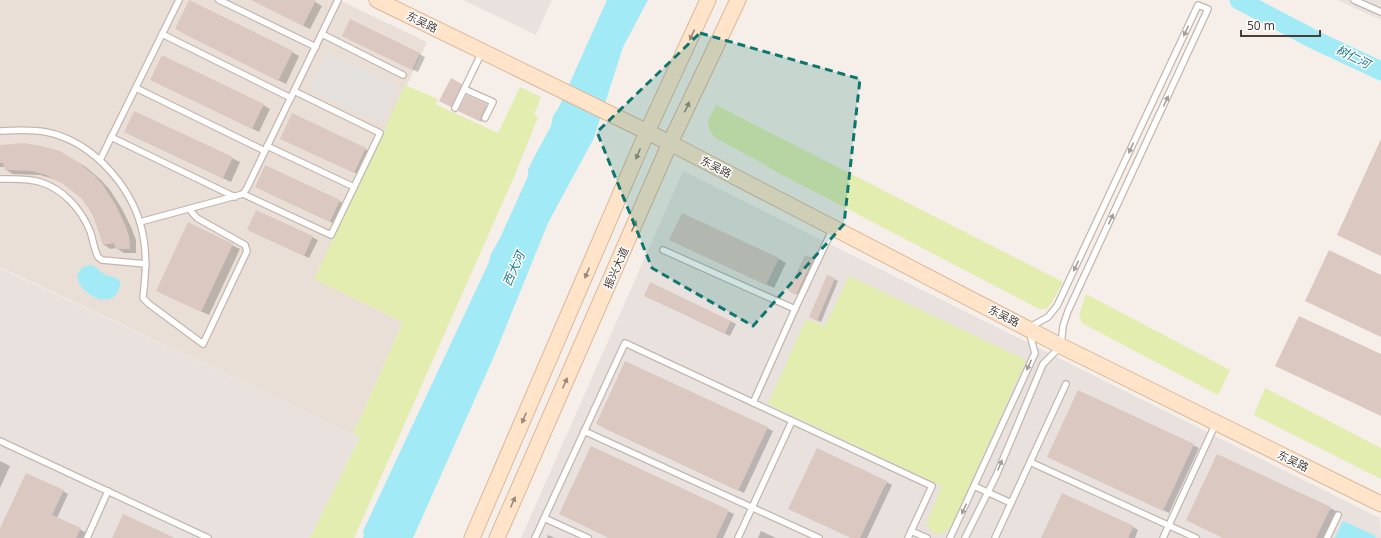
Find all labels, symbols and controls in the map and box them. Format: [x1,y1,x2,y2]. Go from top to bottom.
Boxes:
street label: 东吴路 [404,8,440,36]
scale bar [1241,12,1320,38]
text: 50 m [1247,17,1275,34]
one-way arrow [1183,25,1189,36]
one-way arrow [689,30,695,41]
water label: 树仁河 [1333,41,1375,73]
one-way arrow [1163,95,1169,107]
one-way arrow [684,101,690,113]
one-way arrow [1128,142,1134,154]
one-way arrow [635,148,641,159]
street label: 东吴路 [698,152,734,181]
one-way arrow [1108,213,1114,225]
one-way arrow [631,220,637,231]
street label: 振兴大道 [600,245,631,291]
water label: 西大河 [498,247,529,289]
one-way arrow [1073,260,1079,272]
one-way arrow [583,268,589,280]
street label: 东吴路 [986,301,1022,330]
one-way arrow [1026,359,1032,371]
one-way arrow [562,378,568,389]
one-way arrow [521,413,527,425]
street label: 东吴路 [1275,447,1311,475]
one-way arrow [998,459,1004,471]
one-way arrow [510,497,516,508]
one-way arrow [961,503,967,514]

